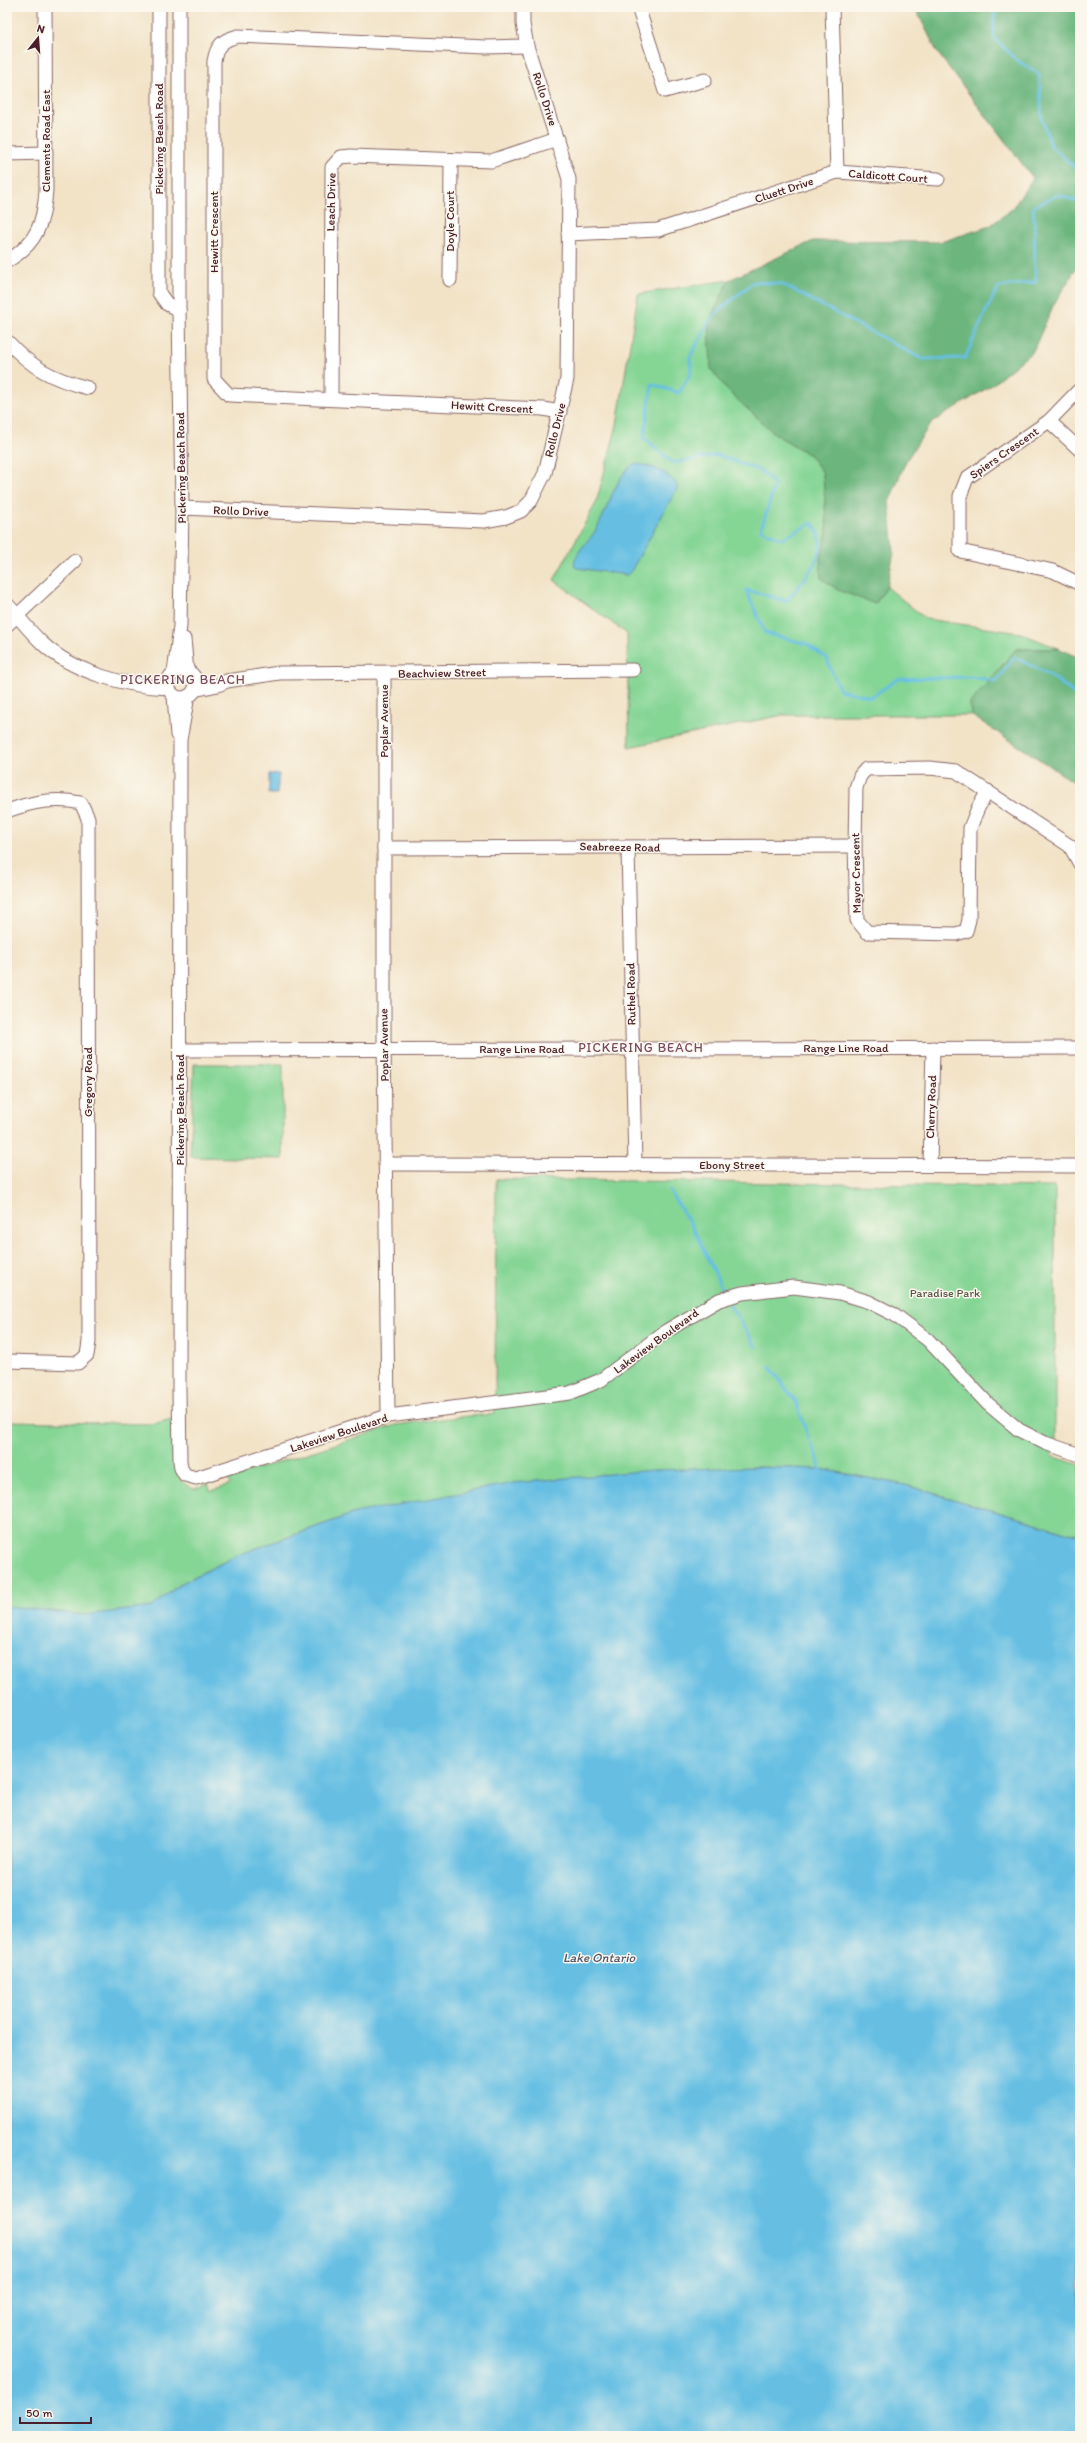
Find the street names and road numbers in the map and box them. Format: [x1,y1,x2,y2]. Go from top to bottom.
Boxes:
street label: Rollo Drive [530,70,560,128]
street label: Pickering Beach Road [152,83,166,195]
street label: Clements Road East [39,89,53,192]
street label: Caldicott Court [848,166,929,186]
street label: Leach Drive [323,172,339,232]
street label: Cluett Drive [753,174,815,206]
street label: Hewitt Crescent [207,190,221,273]
street label: Doyle Court [443,190,457,252]
street label: Hewitt Crescent [451,398,534,416]
street label: Rollo Drive [541,401,569,459]
street label: Pickering Beach Road [173,412,189,524]
street label: Spiers Crescent [967,424,1041,482]
street label: Rollo Drive [213,503,269,519]
street label: Beachview Street [398,665,487,681]
street label: Poplar Avenue [377,684,391,758]
street label: Mayor Crescent [848,832,864,913]
street label: Seabreeze Road [579,839,661,855]
street label: Ruthel Road [623,962,639,1025]
street label: Poplar Avenue [376,1008,392,1082]
street label: Range Line Road [803,1041,889,1055]
street label: Range Line Road [479,1042,565,1056]
street label: Gregory Road [81,1046,95,1117]
street label: Pickering Beach Road [173,1054,187,1166]
street label: Cherry Road [923,1074,939,1139]
street label: Ebony Street [699,1158,765,1172]
street label: Lakeview Boulevard [611,1305,702,1377]
street label: Lakeview Boulevard [288,1410,390,1455]

